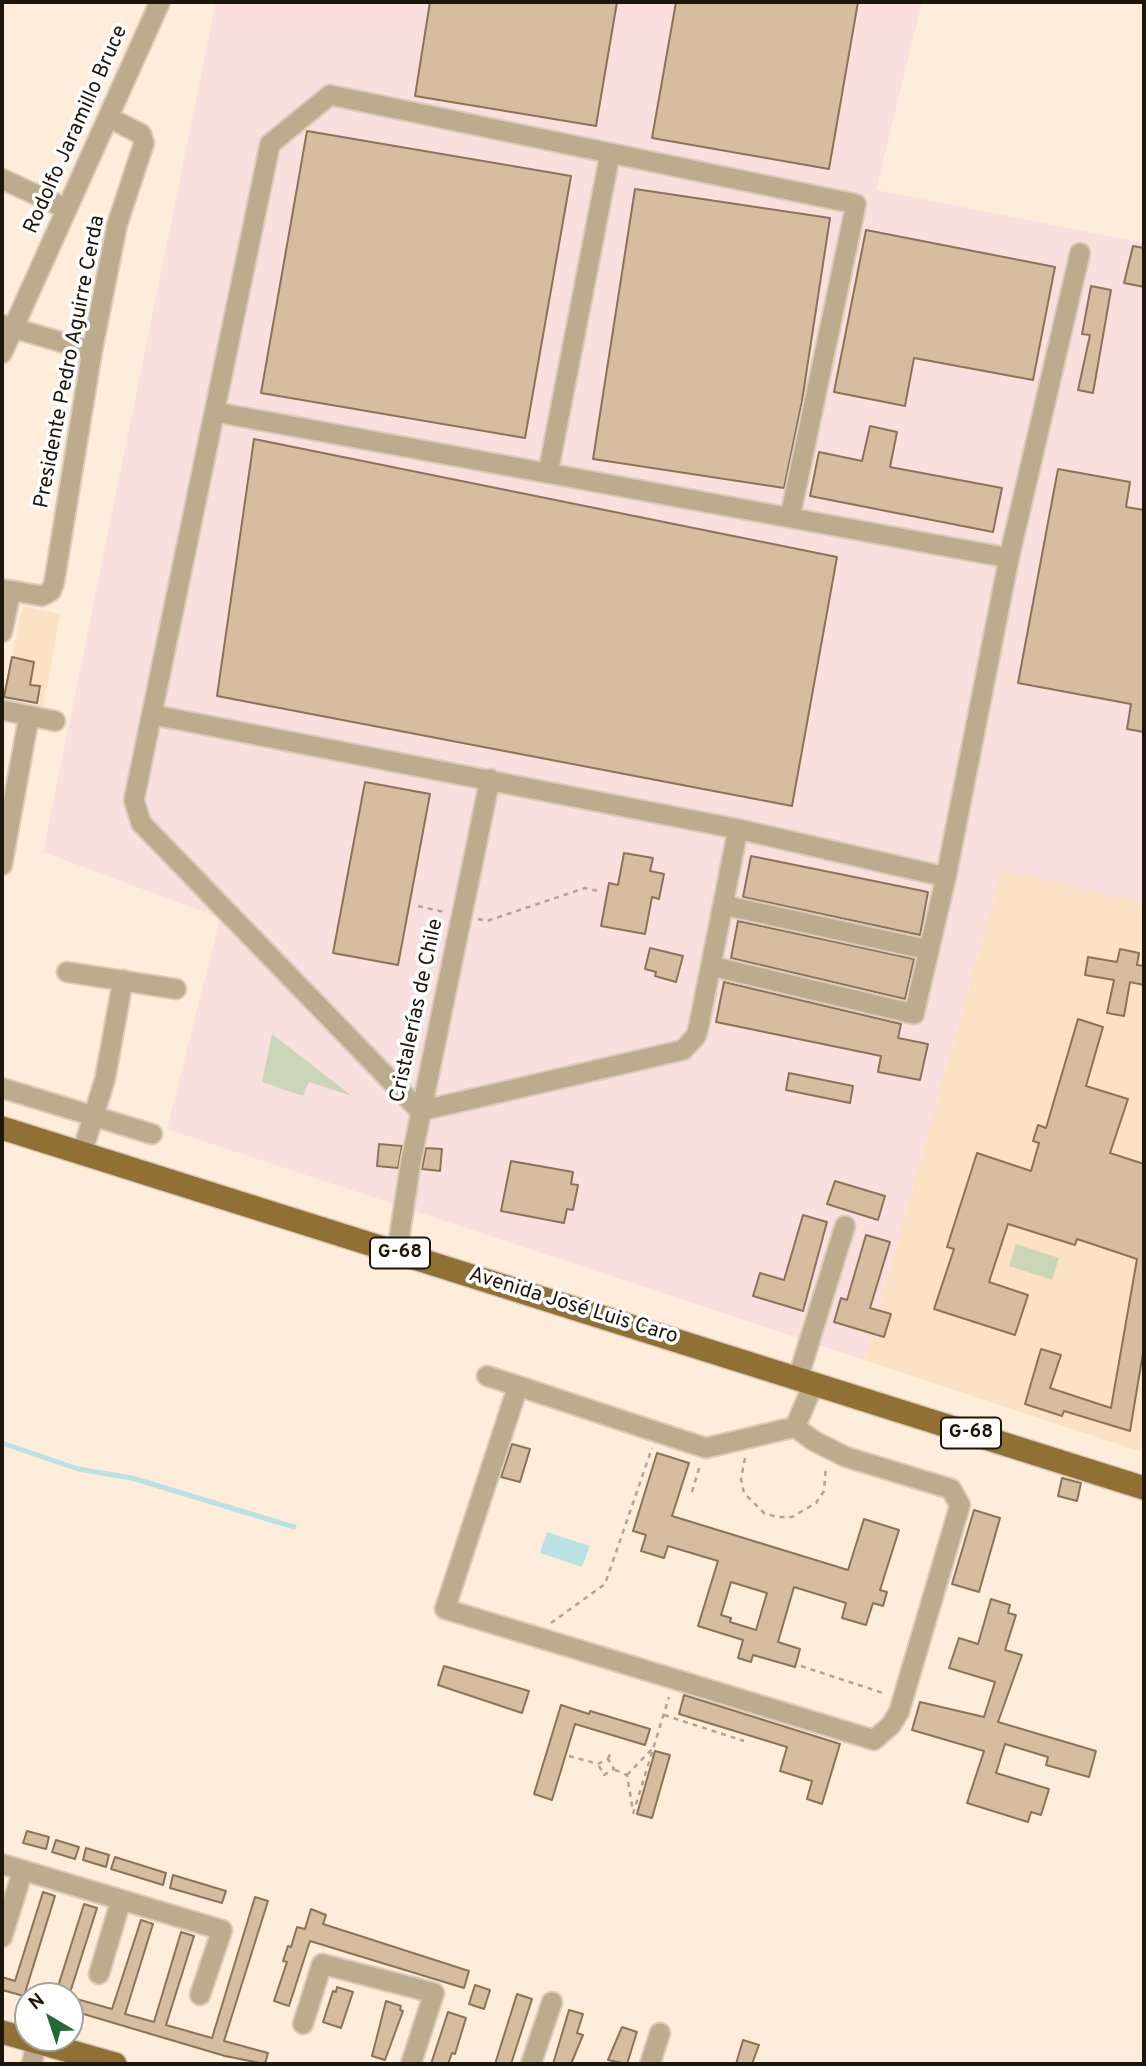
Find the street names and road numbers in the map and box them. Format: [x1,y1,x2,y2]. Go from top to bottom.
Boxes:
street label: Rodolfo Jaramillo Bruce [20,22,134,238]
street label: Presidente Pedro Aguirre Cerda [30,214,112,510]
street label: Cristalerías de Chile [386,917,450,1105]
road number: G-68 [370,1238,430,1268]
street label: Avenida José Luis Caro [466,1263,680,1351]
road number: G-68 [941,1418,1001,1448]

